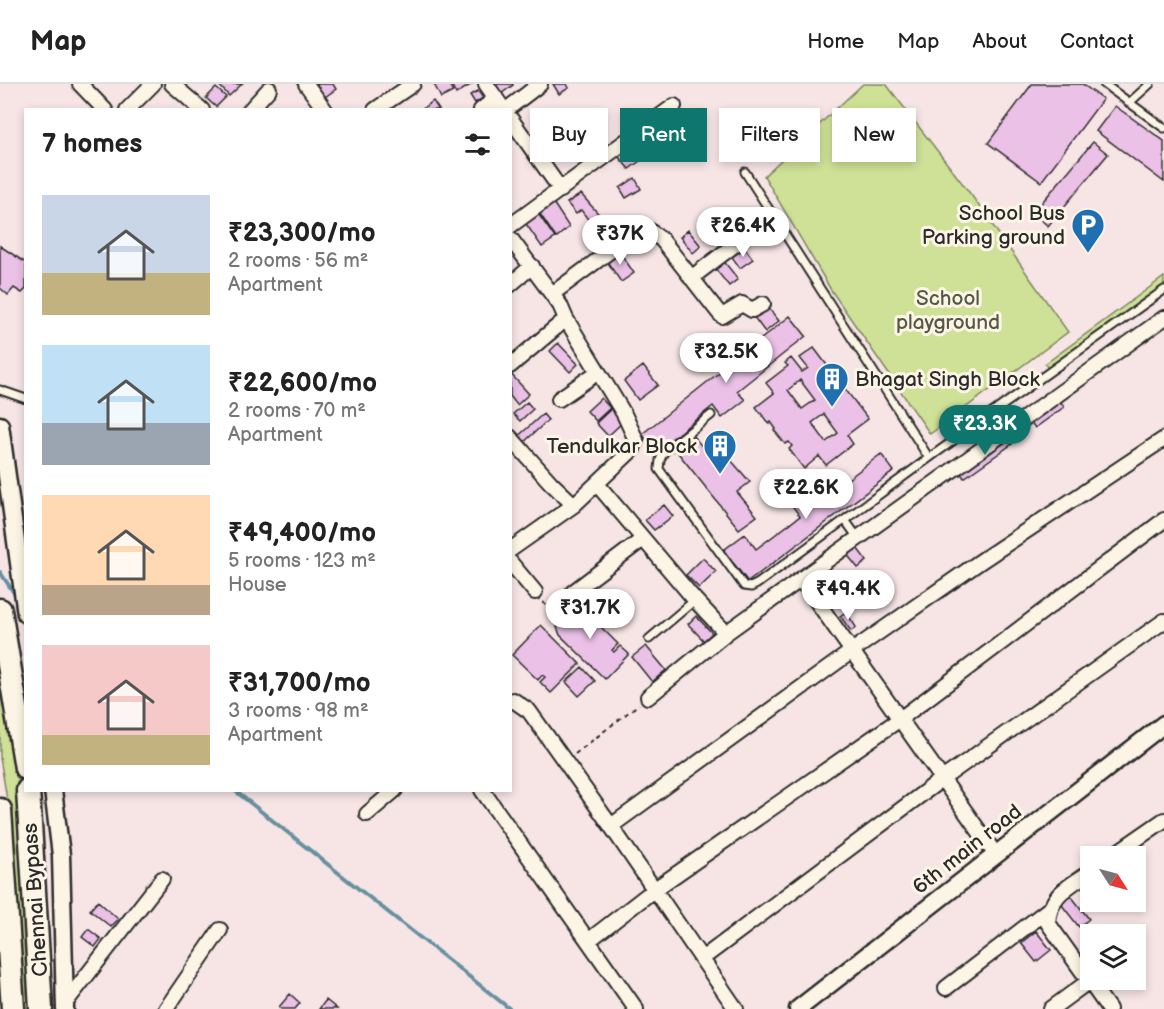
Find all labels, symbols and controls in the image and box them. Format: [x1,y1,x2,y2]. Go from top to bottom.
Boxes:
text: Map [30,25,86,58]
text: Home [807,29,864,54]
text: Map [897,29,939,54]
text: About [972,29,1027,54]
text: Contact [1060,29,1134,54]
chip: Buy [530,108,608,162]
chip: Rent [620,108,707,162]
chip: Filters [719,108,820,162]
chip: New [832,108,916,162]
icon: filters [461,128,494,161]
text: 7 homes [42,129,142,160]
place label: School Bus Parking ground [922,201,1065,250]
pin: ₹26.4K [694,207,792,258]
parking icon: School Bus Parking ground [1070,207,1106,254]
text: ₹26.4K [710,214,776,238]
pin: ₹37K [584,215,656,266]
text: ₹23,300/mo [228,218,376,249]
icon: home [90,219,162,291]
text: ₹37K [596,222,644,246]
text: 2 rooms · 56 m² [228,249,368,273]
text: Apartment [228,273,323,297]
park label: School playground [896,286,1000,335]
pin: ₹32.5K [677,333,775,384]
text: ₹32.5K [694,340,758,364]
building icon: Bhagat Singh Block [814,361,850,408]
place label: Bhagat Singh Block [855,367,1041,392]
text: ₹22,600/mo [228,368,377,399]
icon: home [90,369,162,441]
text: 2 rooms · 70 m² [228,399,366,423]
pin: ₹23.3K [936,405,1034,456]
text: ₹23.3K [953,412,1017,436]
text: Apartment [228,423,323,447]
building icon: Tendulkar Block [702,428,738,475]
place label: Tendulkar Block [546,434,698,459]
pin: ₹22.6K [757,469,855,520]
text: ₹22.6K [773,476,839,500]
text: ₹49,400/mo [228,518,376,549]
icon: home [90,519,162,591]
text: 5 rooms · 123 m² [228,549,376,573]
pin: ₹49.4K [799,570,897,621]
text: House [228,573,287,597]
text: ₹49.4K [816,577,880,601]
pin: ₹31.7K [541,589,639,640]
text: ₹31.7K [560,596,620,620]
text: ₹31,700/mo [228,668,371,699]
icon: home [90,669,162,741]
text: 3 rooms · 98 m² [228,699,369,723]
text: Apartment [228,723,323,747]
street label: 6th main road [908,799,1027,900]
street label: Chennai Bypass [18,822,53,978]
north arrow [1080,846,1146,912]
map controls [1080,846,1146,990]
button: layers [1080,924,1146,990]

